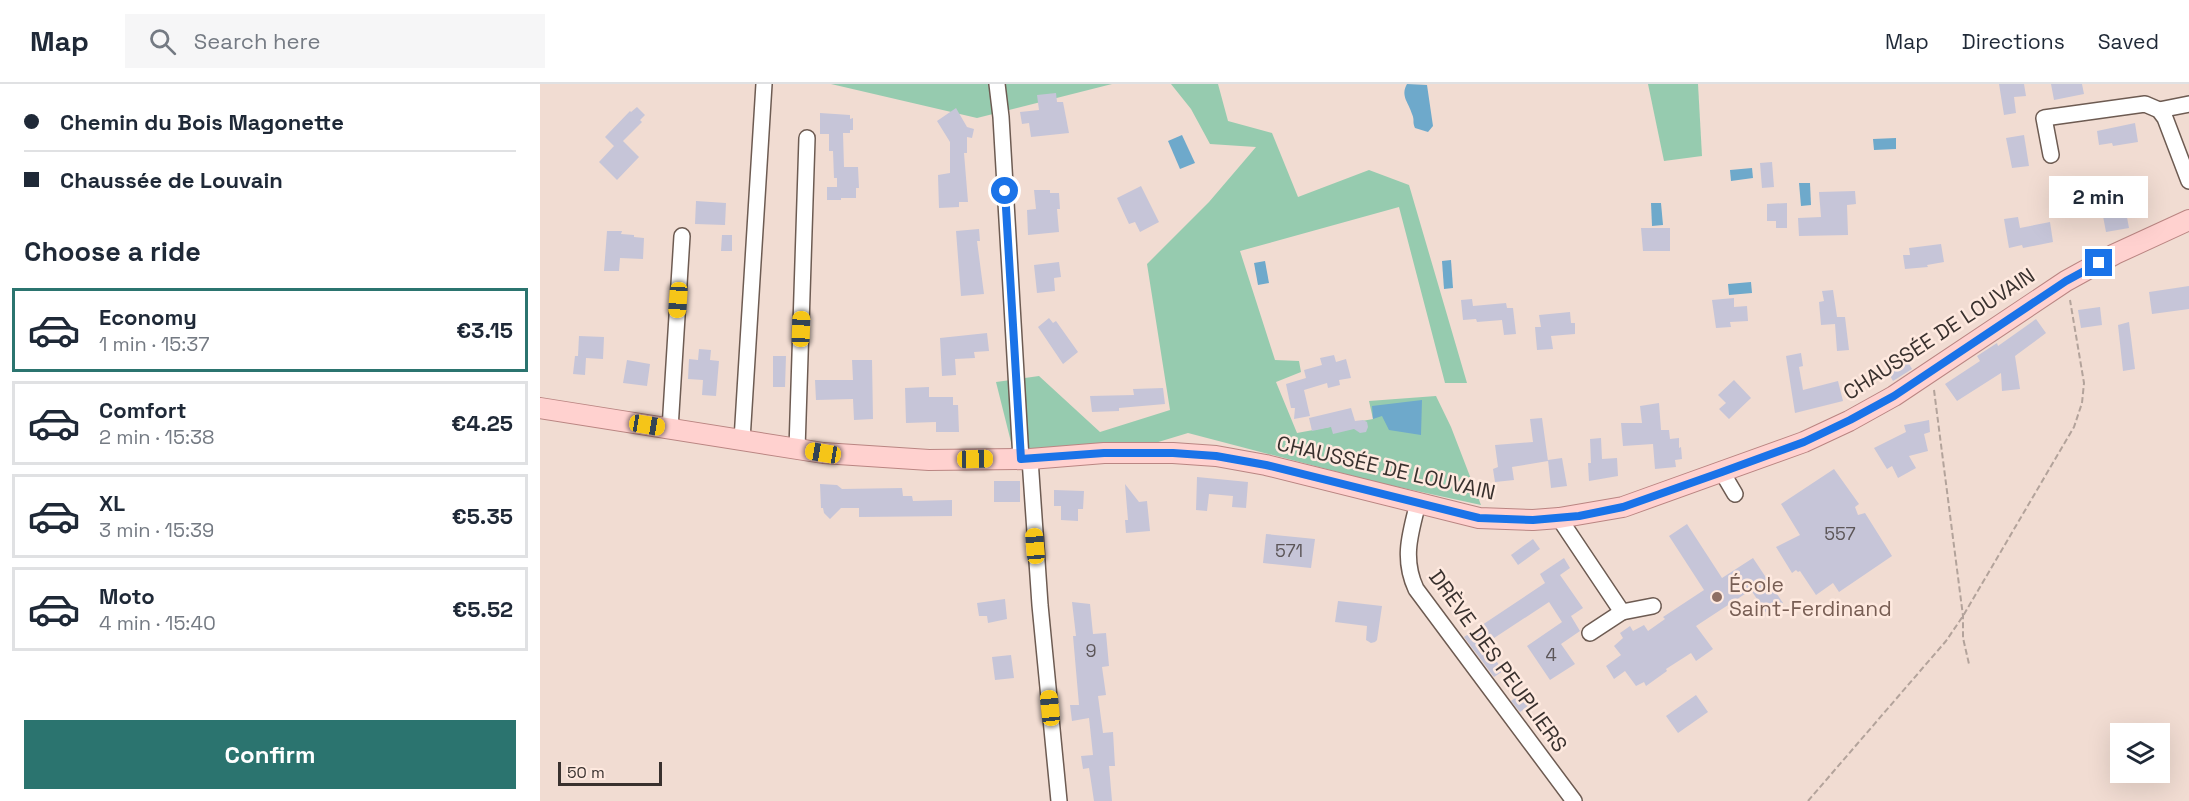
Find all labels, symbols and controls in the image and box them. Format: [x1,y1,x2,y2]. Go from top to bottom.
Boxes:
search box [125,14,545,68]
text: Map [30,23,89,59]
icon: search [146,25,179,58]
text: Search here [194,27,321,55]
text: Map [1885,28,1929,55]
text: Directions [1962,28,2065,55]
text: Saved [2098,28,2159,55]
text: Chemin du Bois Magonette [60,108,344,136]
text: Chaussée de Louvain [60,166,283,194]
callout: 2 min [2050,176,2148,218]
route start [991,177,1018,204]
text: 2 min [2073,184,2124,210]
text: Choose a ride [24,234,201,269]
route end [2085,249,2112,276]
street label: CHAUSSÉE DE LOUVAIN [1838,261,2040,406]
car [668,281,688,319]
icon: car [27,303,81,357]
text: Economy [99,303,197,331]
car [791,311,811,347]
text: €3.15 [456,316,513,344]
text: 1 min · 15:37 [99,331,210,357]
icon: car [27,396,81,450]
text: Comfort [99,396,187,424]
text: €4.25 [451,409,513,437]
car [628,413,666,437]
text: 2 min · 15:38 [99,424,215,450]
street label: CHAUSSÉE DE LOUVAIN [1274,429,1498,506]
car [804,441,842,465]
car [957,450,993,468]
icon: car [27,489,81,543]
text: XL [99,489,125,517]
text: €5.35 [452,502,513,530]
text: 3 min · 15:39 [99,517,214,543]
house number: 557 [1824,522,1856,545]
car [1024,527,1046,565]
house number: 571 [1275,539,1303,562]
street label: DRÈVE DES PEUPLIERS [1423,564,1574,757]
place label: École Saint-Ferdinand [1729,571,1892,622]
icon: car [27,582,81,636]
text: Moto [99,582,155,610]
marker: École Saint-Ferdinand [1710,590,1724,604]
text: €5.52 [452,595,513,623]
text: 4 min · 15:40 [99,610,216,636]
house number: 9 [1085,639,1097,662]
house number: 4 [1545,643,1557,666]
car [1039,689,1061,727]
button: Confirm [24,720,516,789]
map controls [2110,723,2170,783]
button: layers [2110,723,2170,783]
scale bar [558,759,662,786]
text: 50 m [567,762,605,783]

